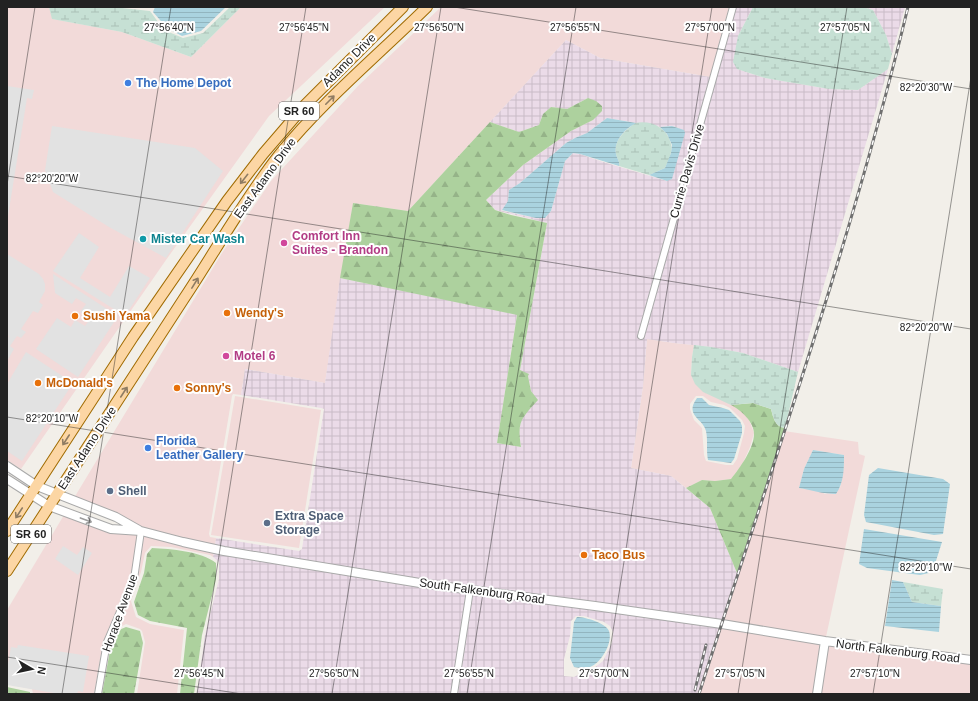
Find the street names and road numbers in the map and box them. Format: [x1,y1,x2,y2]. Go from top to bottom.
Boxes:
street label: Adamo Drive [320,30,379,89]
road number: SR 60 [279,102,319,120]
street label: Currie Davis Drive [667,122,707,220]
street label: East Adamo Drive [231,135,299,221]
street label: East Adamo Drive [55,404,119,492]
road number: SR 60 [11,525,51,543]
street label: Horace Avenue [99,572,141,654]
street label: South Falkenburg Road [418,575,546,607]
street label: North Falkenburg Road [835,636,961,666]

